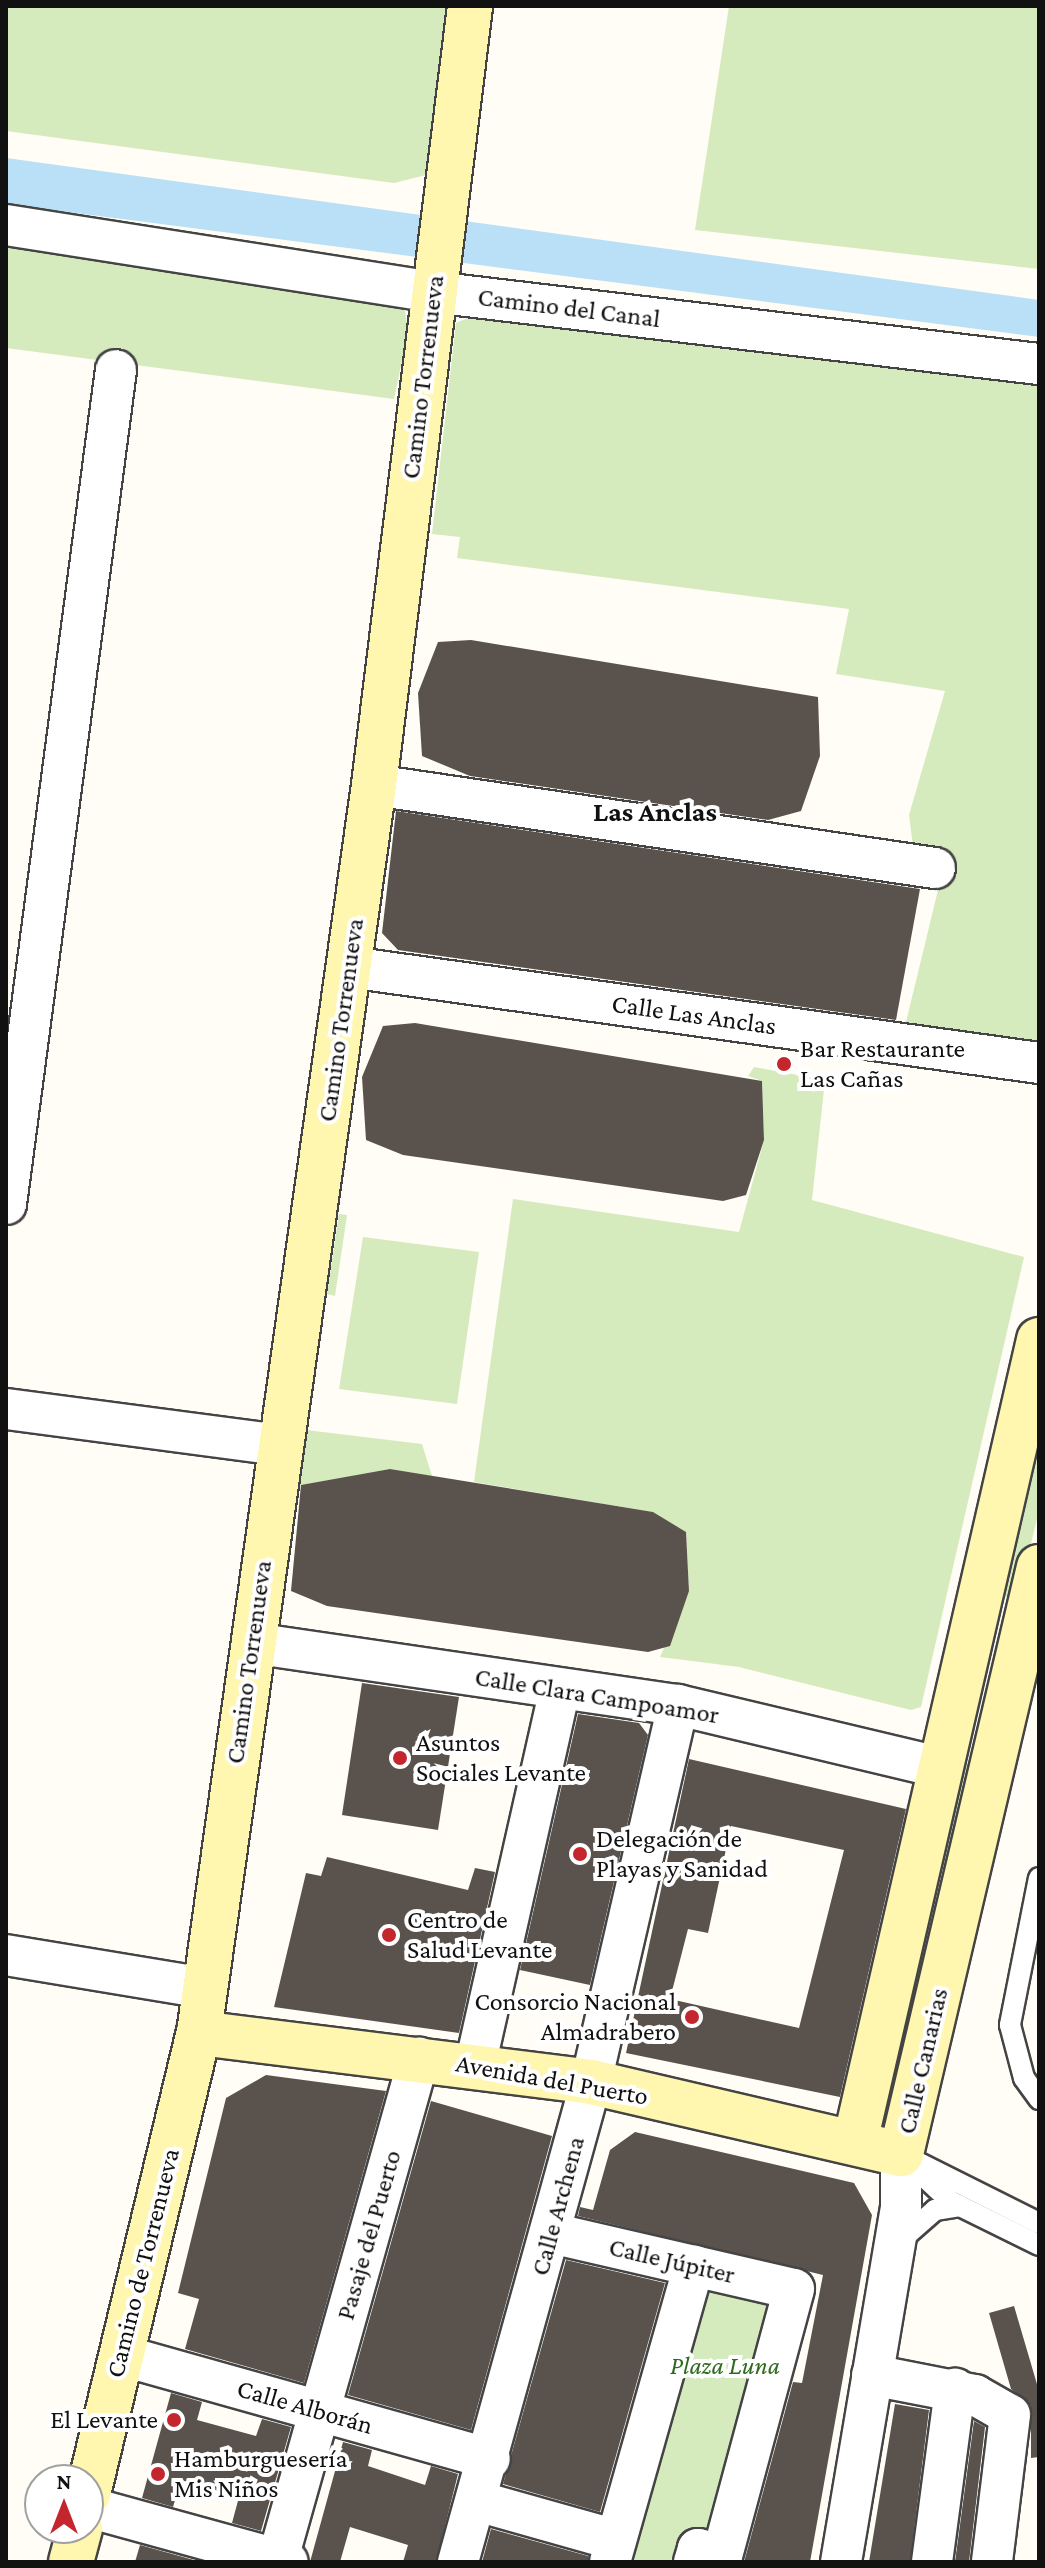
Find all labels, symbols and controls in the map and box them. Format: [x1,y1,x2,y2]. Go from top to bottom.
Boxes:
street label: Camino Torrenueva [395,273,451,481]
street label: Camino del Canal [476,281,662,335]
district label: Las Anclas [593,795,717,829]
street label: Camino Torrenueva [311,916,371,1124]
street label: Calle Las Anclas [610,988,778,1042]
place label: Bar Restaurante Las Cañas [800,1033,965,1094]
marker: Bar Restaurante Las Cañas [775,1055,793,1073]
street label: Camino Torrenueva [219,1558,279,1766]
street label: Calle Clara Campoamor [473,1661,721,1731]
place label: Asuntos Sociales Levante [416,1727,586,1788]
marker: Asuntos Sociales Levante [391,1749,409,1767]
place label: Delegación de Playas y Sanidad [596,1823,768,1884]
marker: Delegación de Playas y Sanidad [571,1845,589,1863]
place label: Centro de Salud Levante [407,1904,552,1966]
marker: Centro de Salud Levante [378,1924,400,1946]
street label: Calle Canarias [891,1985,955,2137]
place label: Consorcio Nacional Almadrabero [474,1986,676,2048]
marker: Consorcio Nacional Almadrabero [683,2008,701,2026]
street label: Avenida del Puerto [454,2048,650,2112]
street label: Calle Archena [524,2133,592,2279]
street label: Camino de Torrenueva [99,2145,187,2381]
street label: Pasaje del Puerto [330,2146,408,2324]
street label: Calle Júpiter [606,2231,738,2291]
park label: Plaza Luna [670,2350,780,2382]
street label: Calle Alborán [234,2373,376,2441]
place label: El Levante [50,2404,158,2436]
marker: El Levante [165,2411,183,2429]
place label: Hamburguesería Mis Niños [174,2443,347,2504]
north arrow [24,2464,104,2544]
marker: Hamburguesería Mis Niños [149,2465,167,2483]
text: N [57,2469,72,2494]

